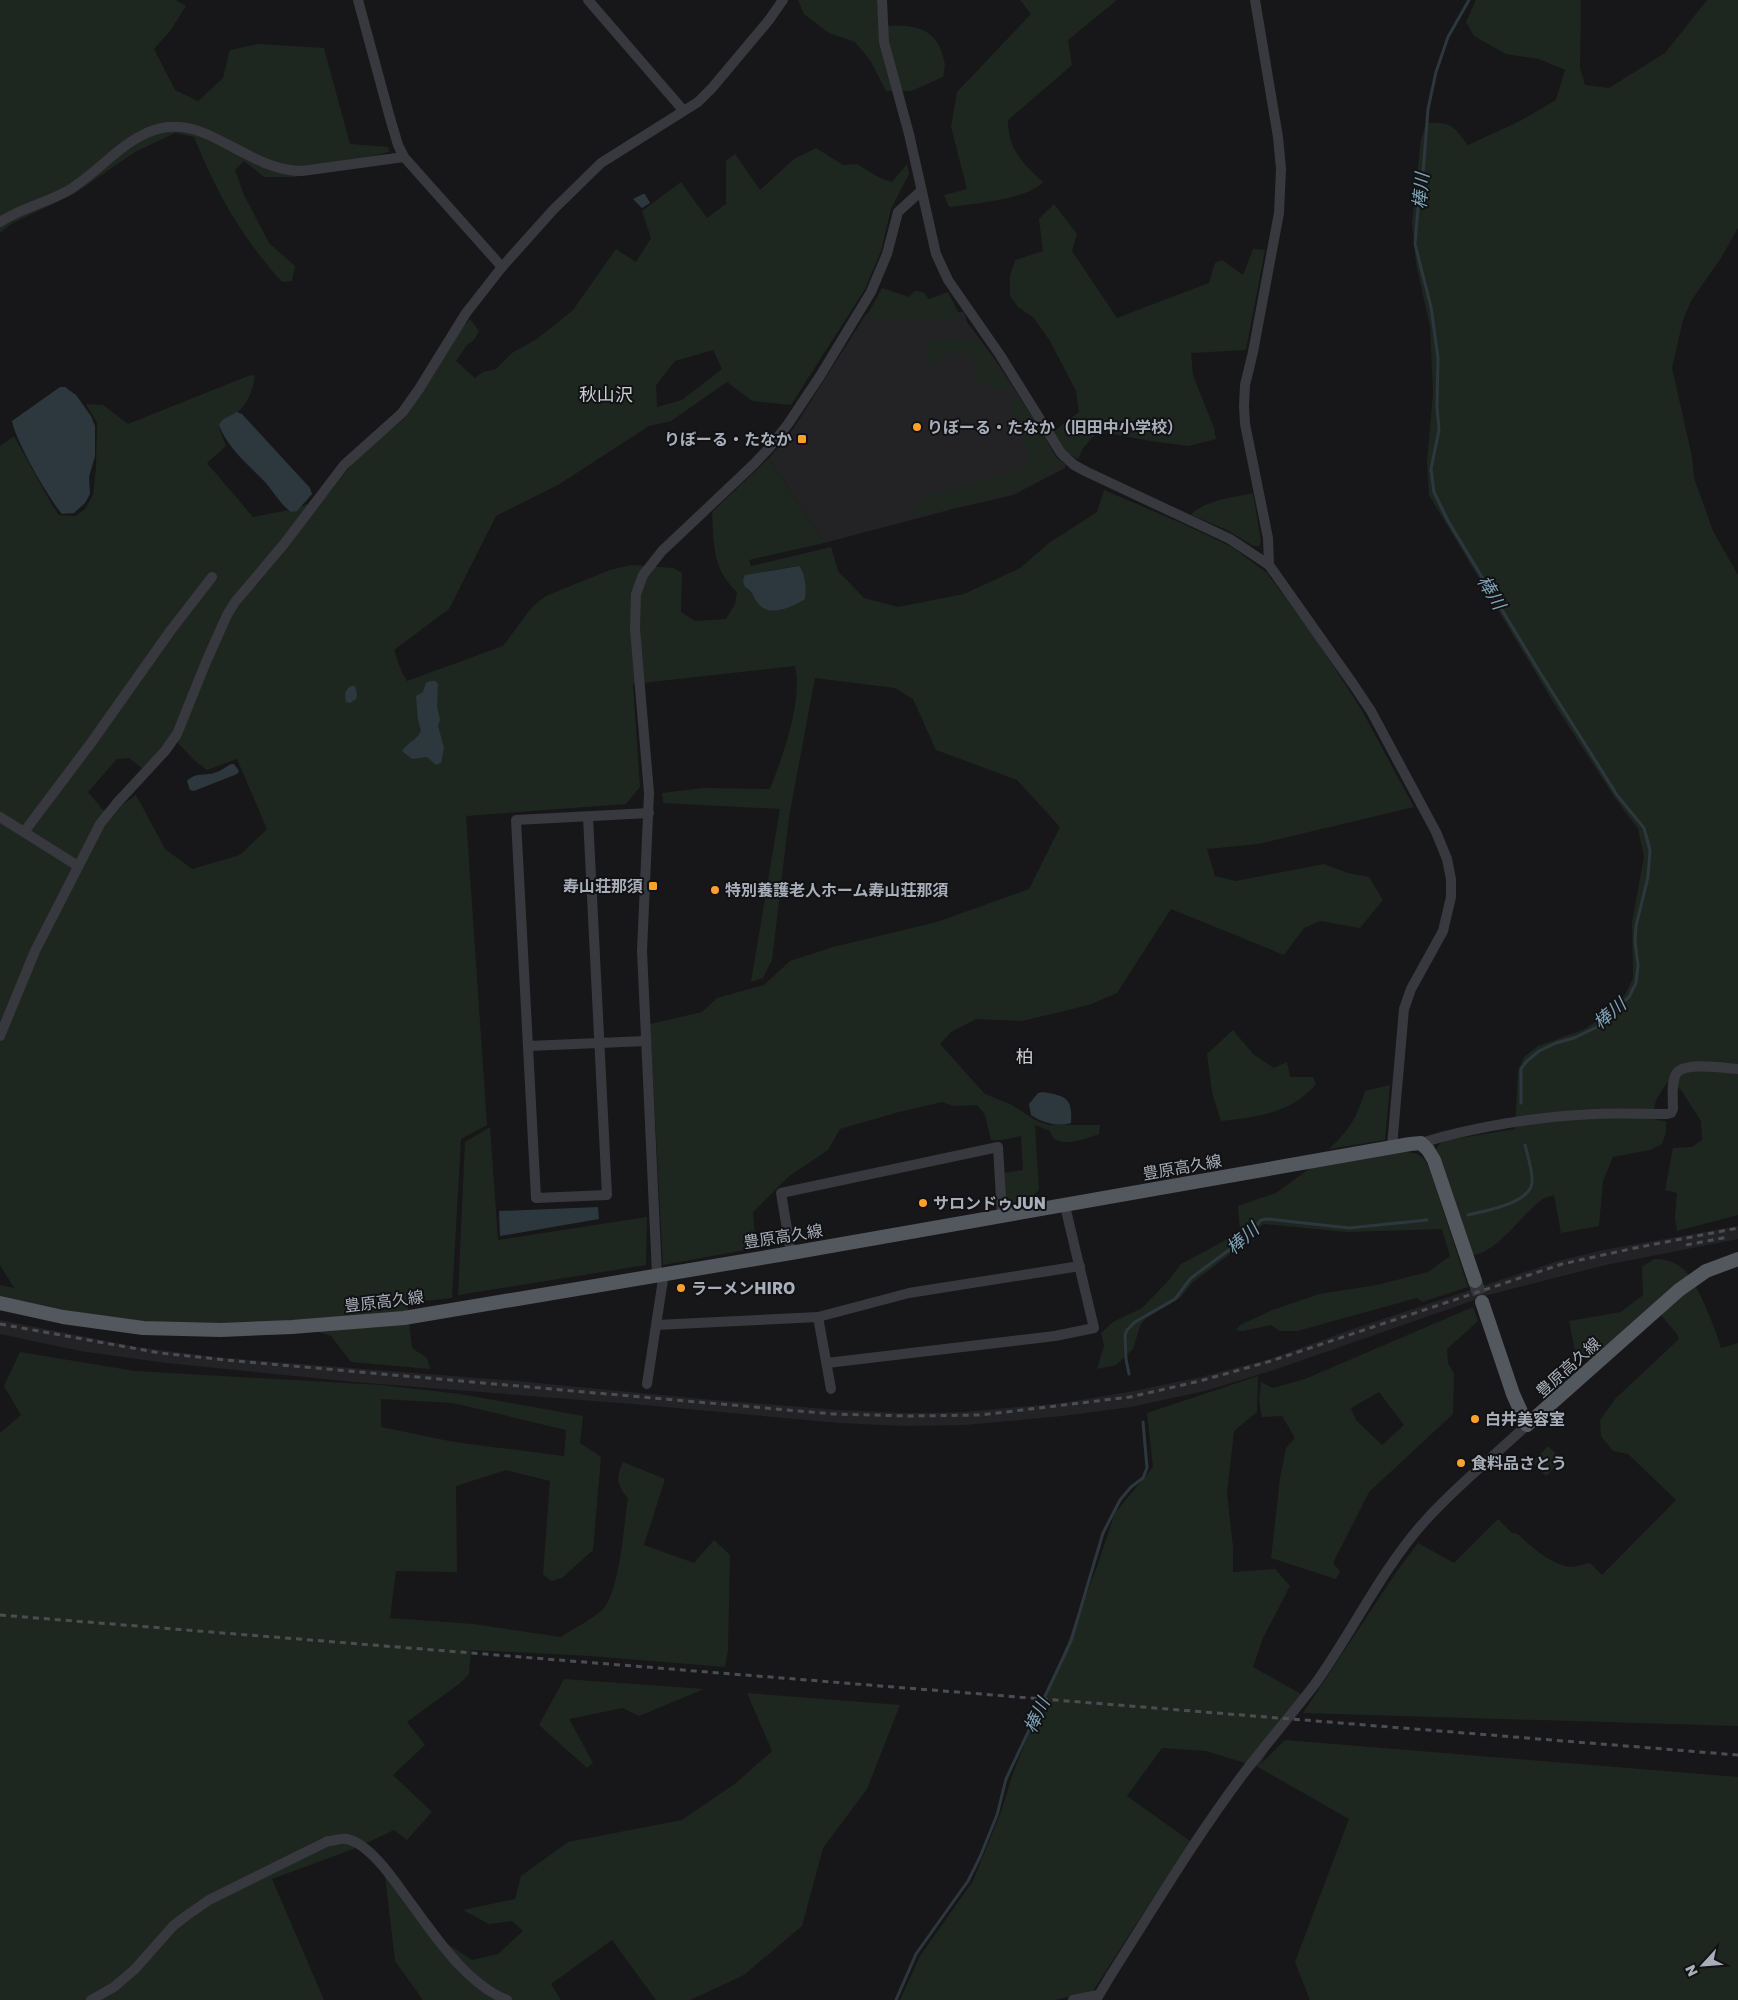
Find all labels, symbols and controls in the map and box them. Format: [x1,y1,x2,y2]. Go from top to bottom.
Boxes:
water label: 棒川 [1407,170,1433,210]
district label: 秋山沢 [579,383,633,405]
place label: りぼーる・たなか（旧田中小学校） [927,417,1183,437]
marker: りぼーる・たなか（旧田中小学校） [911,421,923,433]
place label: りぼーる・たなか [664,429,792,449]
marker: りぼーる・たなか [796,433,808,445]
water label: 棒川 [1473,571,1512,615]
place label: 寿山荘那須 [563,876,643,896]
marker: 寿山荘那須 [647,880,659,892]
place label: 特別養護老人ホーム寿山荘那須 [725,880,949,900]
marker: 特別養護老人ホーム寿山荘那須 [709,884,721,896]
water label: 棒川 [1588,992,1631,1033]
district label: 柏 [1016,1045,1034,1067]
street label: 豊原高久線 [1141,1150,1223,1184]
place label: サロンドゥJUN [933,1193,1046,1213]
marker: サロンドゥJUN [917,1197,929,1209]
water label: 棒川 [1221,1216,1264,1258]
street label: 豊原高久線 [742,1220,824,1252]
place label: ラーメンHIRO [691,1278,795,1298]
marker: ラーメンHIRO [675,1282,687,1294]
street label: 豊原高久線 [343,1286,425,1316]
street label: 豊原高久線 [1532,1333,1604,1401]
place label: 白井美容室 [1485,1409,1565,1429]
marker: 白井美容室 [1469,1413,1481,1425]
place label: 食料品さとう [1471,1453,1567,1473]
marker: 食料品さとう [1455,1457,1467,1469]
water label: 棒川 [1018,1692,1054,1736]
north arrow [1678,1940,1728,1990]
text: N [1681,1962,1701,1979]

